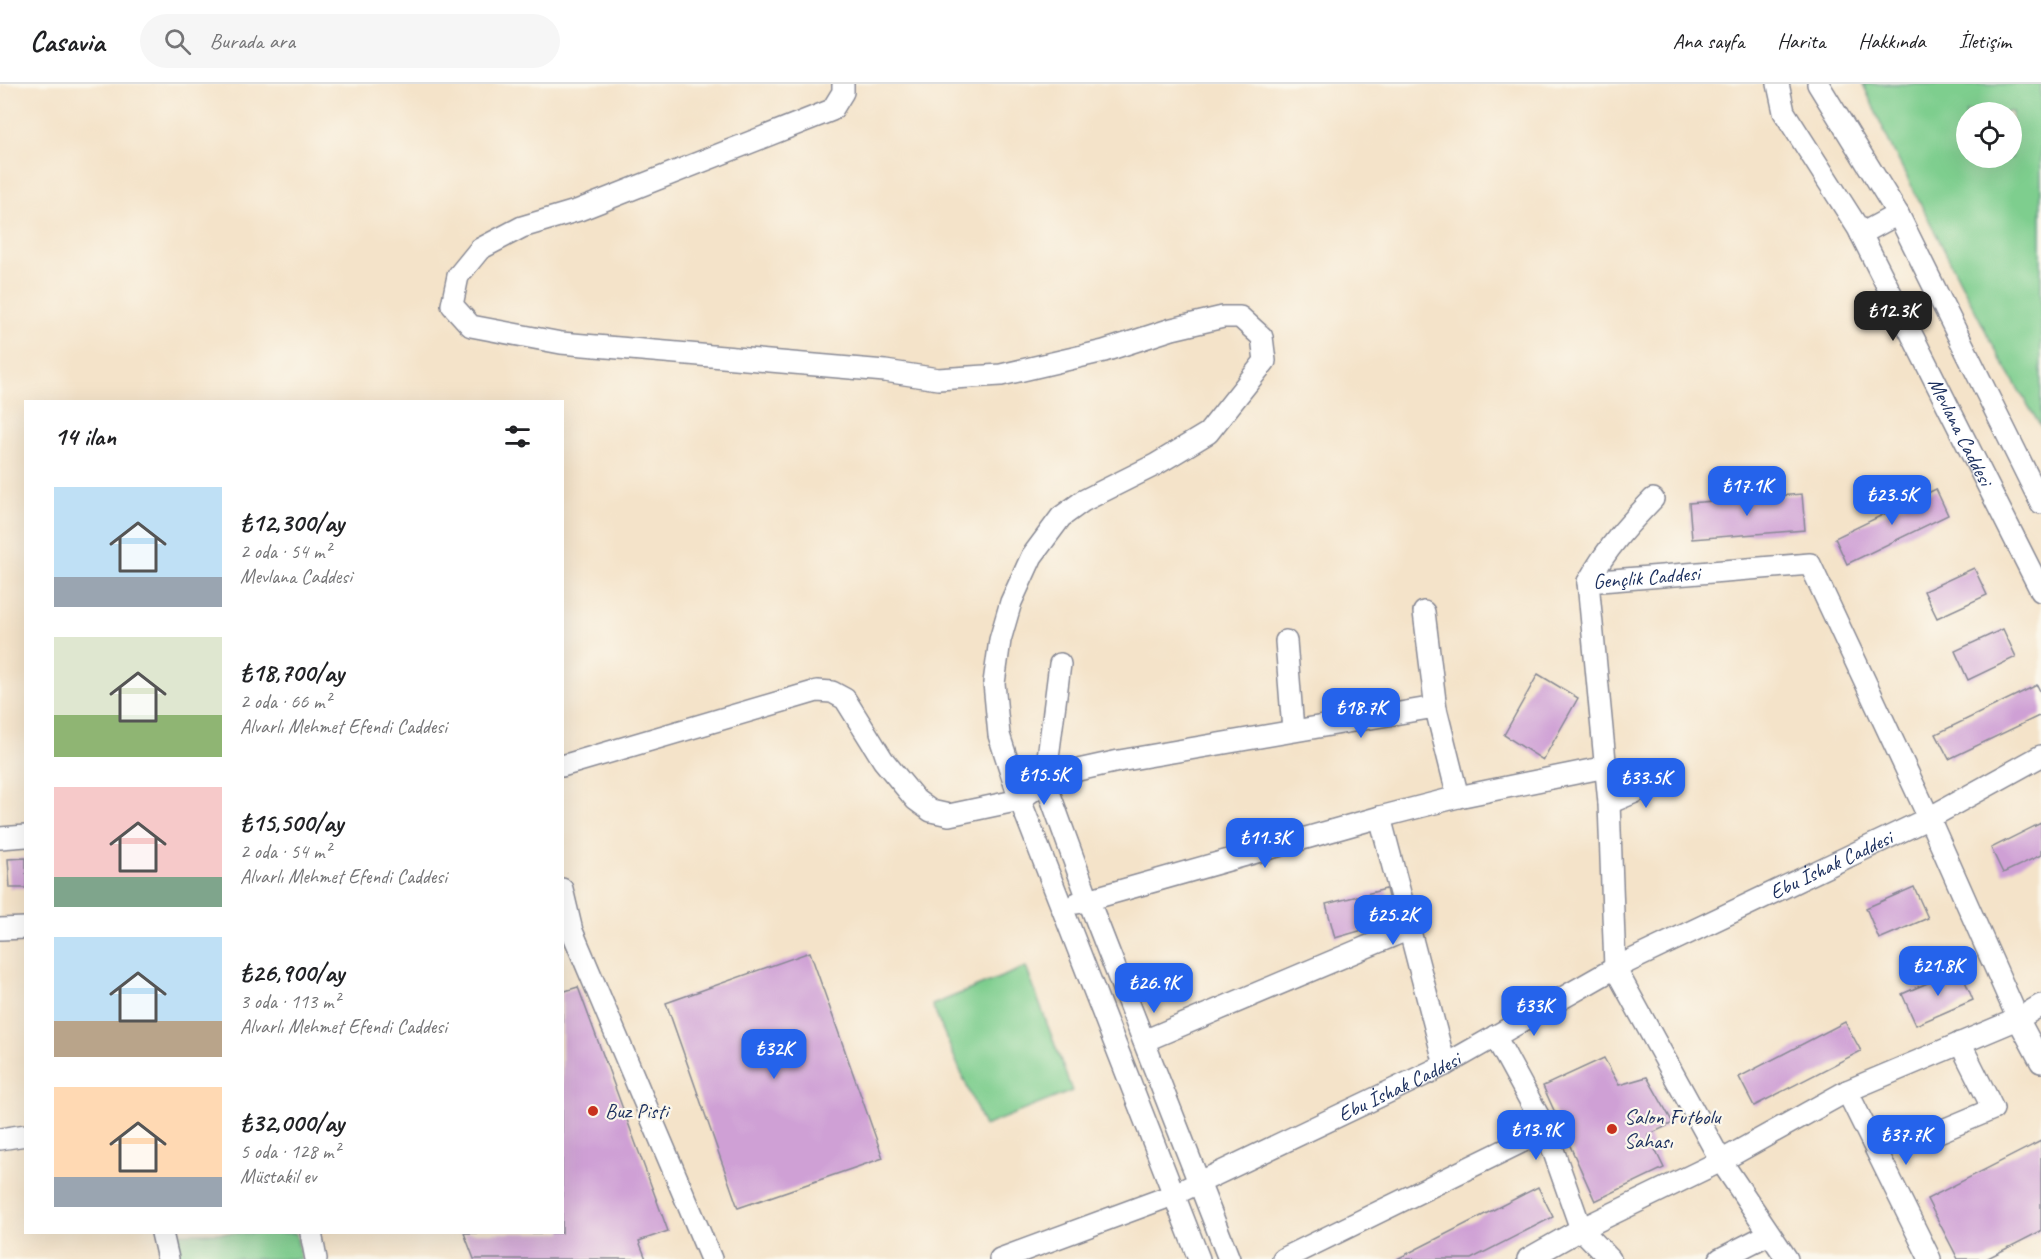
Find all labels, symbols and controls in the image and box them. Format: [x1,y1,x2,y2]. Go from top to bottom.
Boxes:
search box [140,14,560,68]
text: Casavia [30,24,104,59]
icon: search [161,25,194,58]
text: Burada ara [209,27,295,55]
text: Ana sayfa [1673,28,1744,54]
text: Harita [1777,28,1825,54]
text: Hakkında [1858,28,1926,54]
text: İletişim [1959,28,2011,54]
map controls [1956,102,2022,168]
button: locate [1956,102,2022,168]
pin: ₺12.3K [1844,291,1942,342]
text: ₺12.3K [1868,298,1918,323]
street label: Mevlana Caddesi [1922,373,2000,492]
text: 14 ilan [54,420,116,453]
icon: filters [501,420,534,453]
pin: ₺17.1K [1698,466,1796,517]
text: ₺17.1K [1722,473,1772,498]
pin: ₺23.5K [1843,475,1941,526]
text: ₺23.5K [1867,482,1917,507]
text: ₺12,300/ay [240,506,344,539]
icon: home [102,511,174,583]
text: 2 oda · 54 m² [240,539,331,564]
street label: Gençlik Caddesi [1592,560,1704,595]
text: Mevlana Caddesi [240,564,352,589]
text: ₺18,700/ay [240,656,344,689]
icon: home [102,661,174,733]
pin: ₺18.7K [1312,688,1410,739]
text: 2 oda · 66 m² [240,689,331,714]
text: ₺18.7K [1336,695,1386,720]
text: Alvarlı Mehmet Efendi Caddesi [240,714,447,739]
pin: ₺15.5K [995,755,1093,806]
pin: ₺33.5K [1597,758,1695,809]
text: ₺15.5K [1019,762,1069,787]
text: ₺33.5K [1621,765,1671,790]
text: ₺15,500/ay [240,806,343,839]
icon: home [102,811,174,883]
pin: ₺11.3K [1216,818,1314,869]
street label: Ebu İshak Caddesi [1765,823,1899,905]
text: ₺11.3K [1240,825,1290,850]
text: 2 oda · 54 m² [240,839,331,864]
text: Alvarlı Mehmet Efendi Caddesi [240,864,447,889]
pin: ₺25.2K [1344,895,1442,946]
text: ₺25.2K [1368,902,1418,927]
pin: ₺21.8K [1889,946,1987,997]
text: ₺21.8K [1913,953,1963,978]
text: ₺26,900/ay [240,956,344,989]
icon: home [102,961,174,1033]
pin: ₺26.9K [1105,963,1203,1014]
text: ₺26.9K [1129,970,1179,995]
pin: ₺33K [1498,986,1570,1037]
text: 3 oda · 113 m² [240,989,340,1014]
text: ₺33K [1515,993,1553,1018]
text: Alvarlı Mehmet Efendi Caddesi [240,1014,447,1039]
pin: ₺32K [738,1029,810,1080]
text: ₺32K [755,1036,793,1061]
street label: Ebu İshak Caddesi [1334,1045,1468,1127]
place label: Buz Pisti [605,1098,671,1124]
marker: Buz Pisti [586,1104,600,1118]
place label: Salon Futbolu Sahası [1624,1104,1722,1154]
text: ₺32,000/ay [240,1106,344,1139]
pin: ₺13.9K [1487,1110,1585,1161]
icon: home [102,1111,174,1183]
pin: ₺37.7K [1857,1115,1955,1166]
text: ₺13.9K [1511,1117,1561,1142]
marker: Salon Futbolu Sahası [1605,1122,1619,1136]
text: ₺37.7K [1881,1122,1931,1147]
text: 5 oda · 128 m² [240,1139,340,1164]
text: Müstakil ev [240,1164,316,1189]

